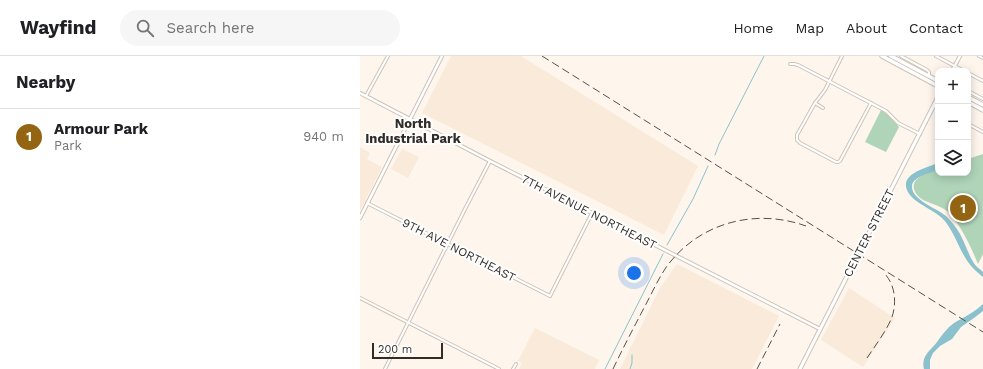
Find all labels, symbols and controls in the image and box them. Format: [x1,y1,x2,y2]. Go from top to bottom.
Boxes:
search box [120,10,400,46]
text: Wayfind [20,16,96,39]
icon: search [134,17,156,39]
text: Search here [166,19,254,37]
text: Home [733,20,773,36]
text: Map [795,20,824,36]
text: About [846,20,887,36]
text: Contact [909,20,963,36]
map controls [935,68,971,176]
button: + [935,68,971,104]
text: Nearby [16,72,75,92]
button: − [935,104,971,140]
district label: North Industrial Park [365,116,462,146]
text: Armour Park [54,120,148,138]
text: 1 [26,129,32,144]
text: 940 m [303,129,344,144]
text: Park [54,138,82,153]
button: layers [935,140,971,176]
street label: 7TH AVENUE NORTHEAST [519,172,659,252]
street label: CENTER STREET [841,187,897,279]
pin: 1 [950,193,976,223]
street label: 9TH AVE NORTHEAST [400,215,518,285]
your location [624,263,644,283]
scale bar [372,341,443,360]
text: 200 m [378,343,412,356]

